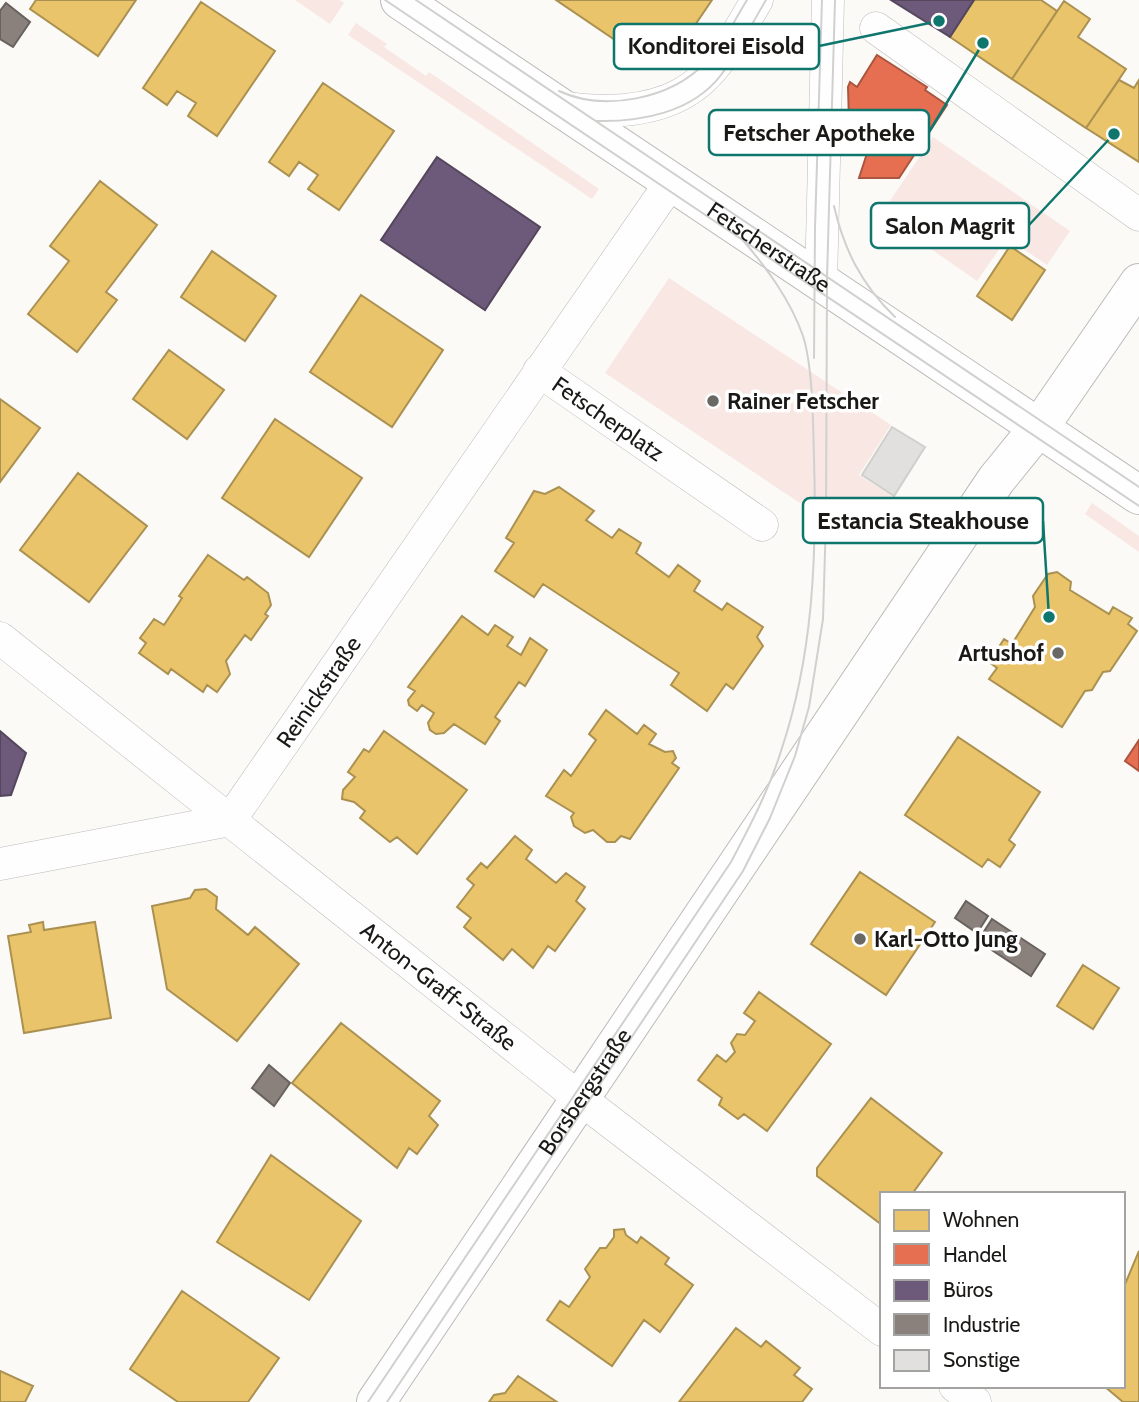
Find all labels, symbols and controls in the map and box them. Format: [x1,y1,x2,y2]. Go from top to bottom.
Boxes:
callout: Konditorei Eisold [614,24,819,69]
text: Konditorei Eisold [627,31,805,60]
callout: Fetscher Apotheke [709,110,929,155]
text: Fetscher Apotheke [723,118,915,147]
street label: Fetscherstraße [702,196,836,298]
callout: Salon Magrit [871,203,1029,248]
text: Salon Magrit [885,211,1015,240]
street label: Fetscherplatz [547,370,670,467]
place label: Rainer Fetscher [727,387,879,415]
marker: Rainer Fetscher [705,393,721,409]
callout: Estancia Steakhouse [803,498,1043,543]
text: Estancia Steakhouse [817,506,1029,535]
street label: Reinickstraße [270,631,367,753]
place label: Artushof [958,639,1044,667]
marker: Artushof [1050,645,1066,661]
street label: Anton-Graff-Straße [355,916,522,1057]
place label: Karl-Otto Jung [874,925,1018,953]
marker: Karl-Otto Jung [852,931,868,947]
street label: Borsbergstraße [532,1023,637,1160]
legend [880,1192,1125,1388]
text: Wohnen [943,1207,1019,1232]
text: Handel [943,1242,1007,1267]
text: Büros [943,1277,993,1302]
text: Industrie [943,1312,1020,1337]
text: Sonstige [943,1347,1020,1372]

